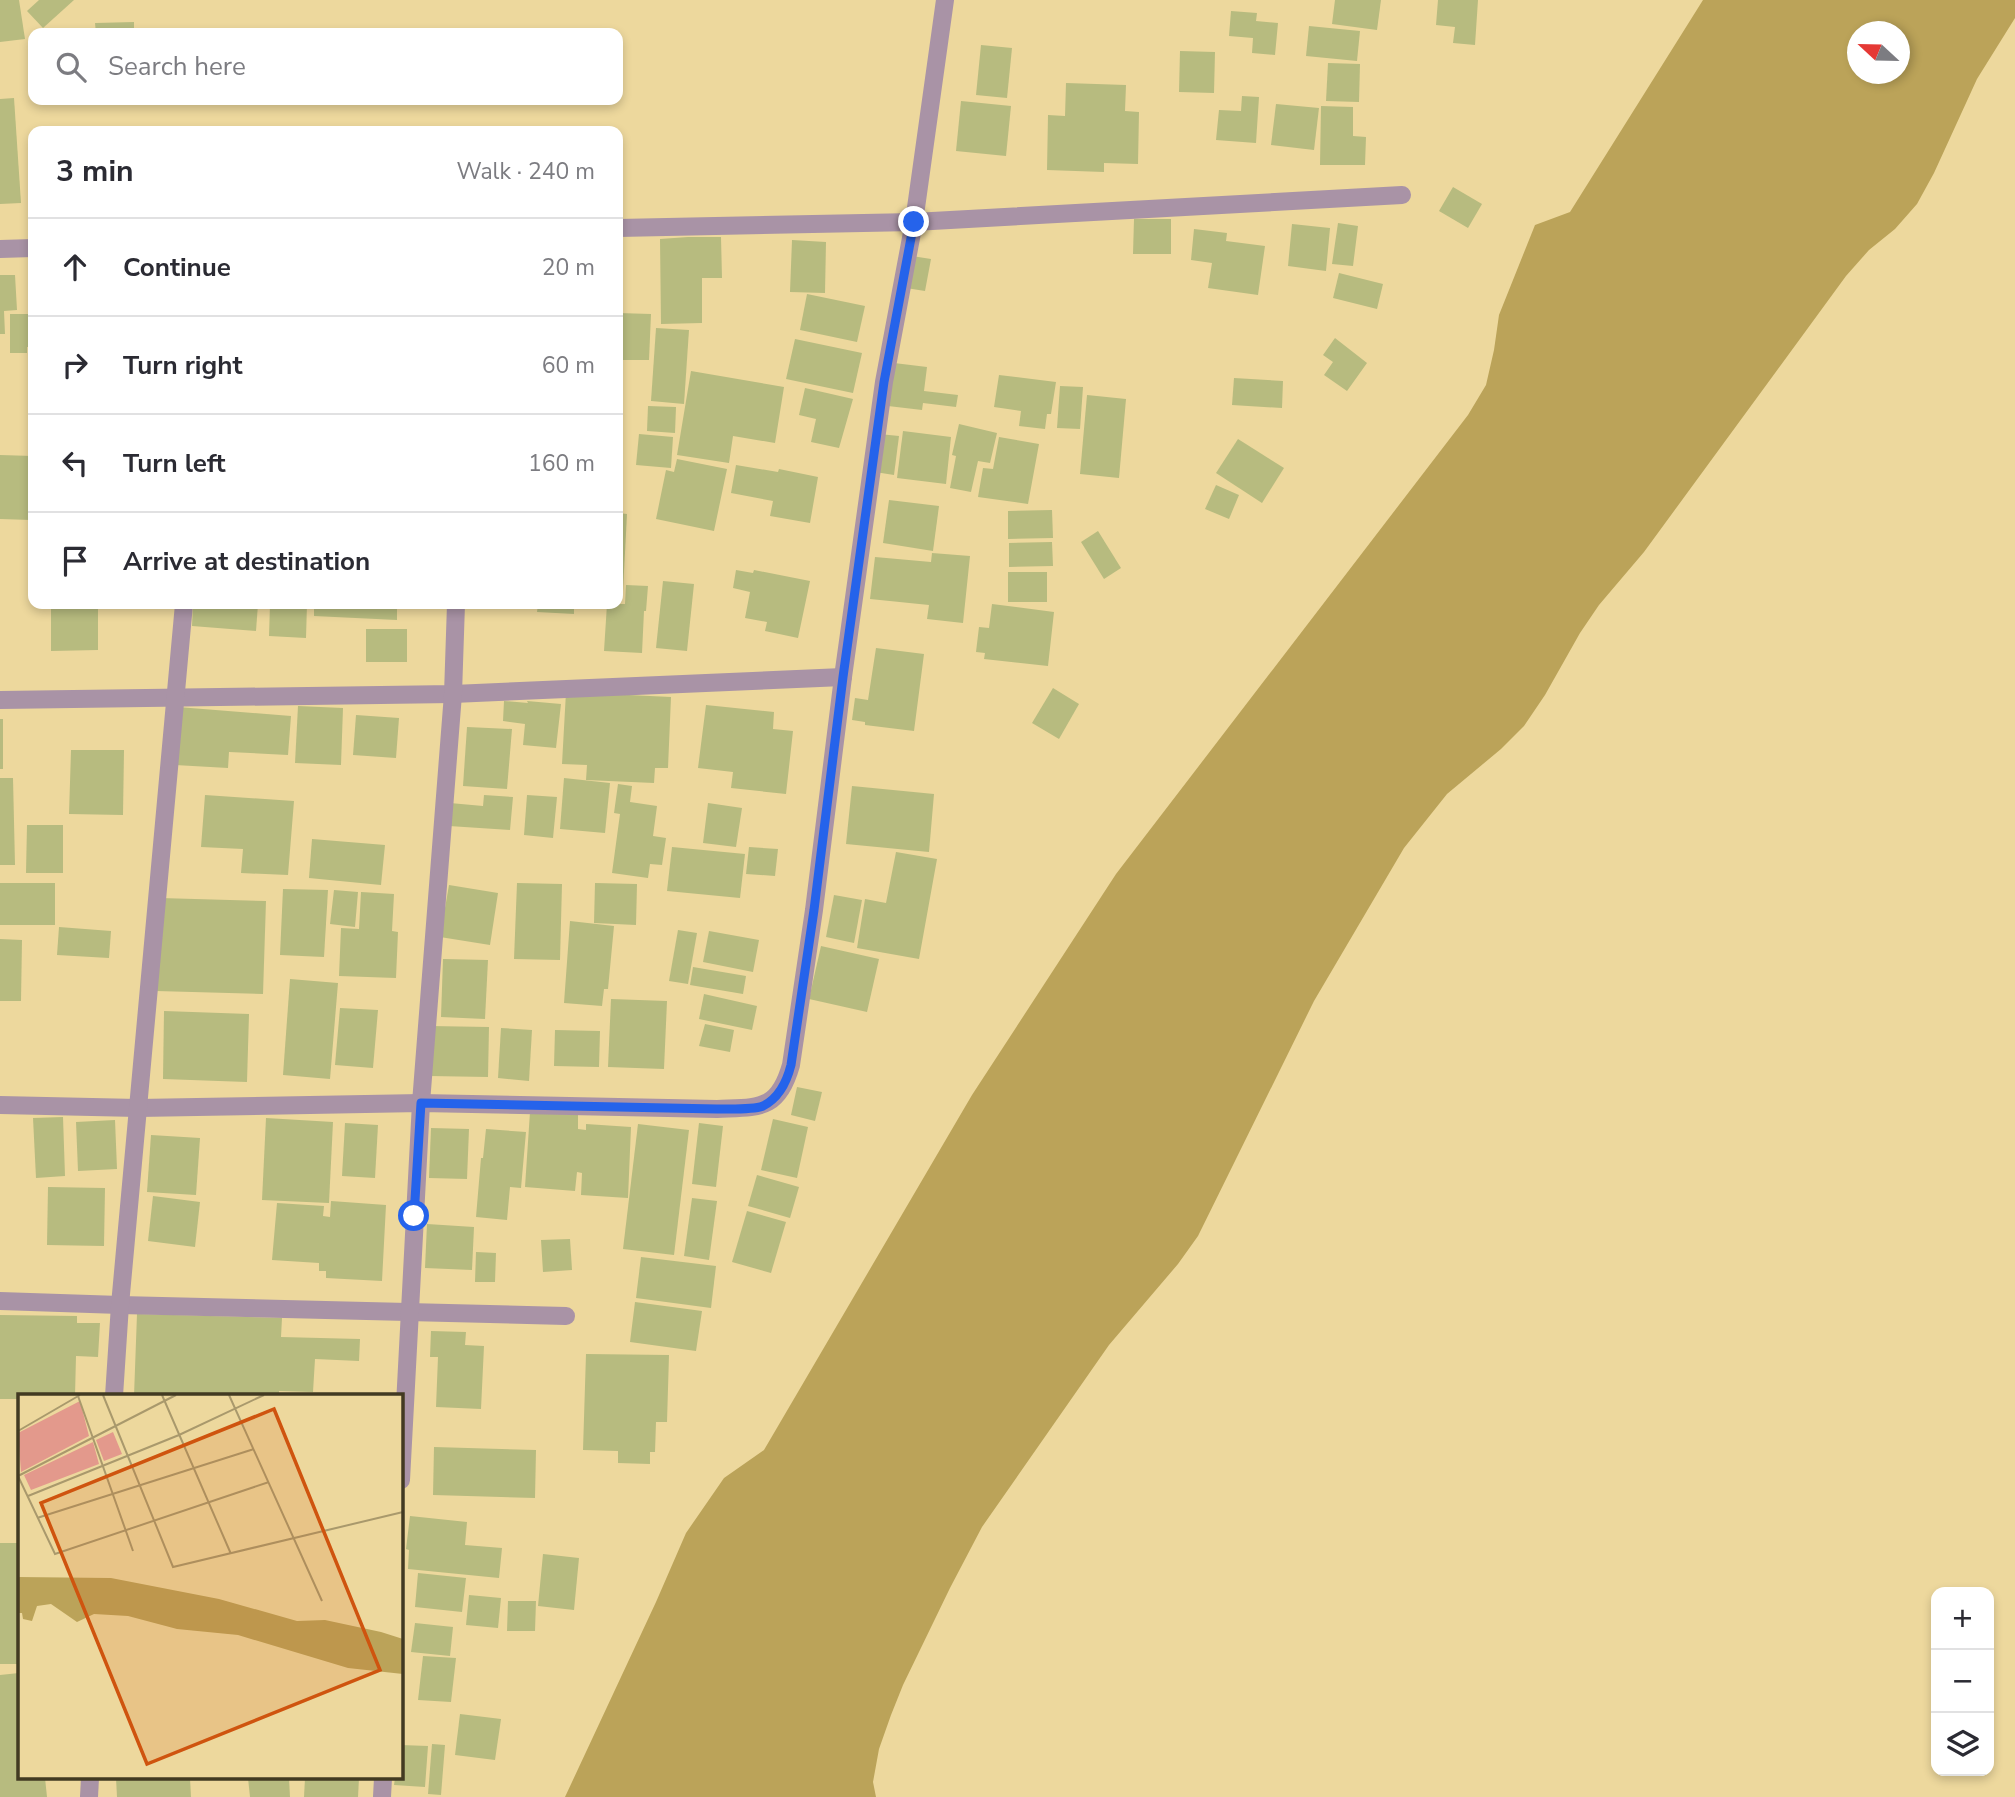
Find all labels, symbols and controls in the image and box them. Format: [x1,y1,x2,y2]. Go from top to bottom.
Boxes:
north arrow [1847,21,1910,84]
search box [28,28,623,105]
icon: search [52,48,90,86]
text: Search here [108,49,246,84]
text: 3 min [56,151,134,192]
text: Walk · 240 m [456,156,595,187]
route end [898,206,929,237]
icon: ahead [56,248,94,286]
text: Continue [123,250,231,285]
text: 20 m [542,252,595,283]
icon: right [56,346,94,384]
text: Turn right [123,348,242,383]
text: 60 m [542,350,595,381]
icon: left [56,444,94,482]
text: Turn left [123,446,226,481]
text: 160 m [528,448,595,479]
icon: arrive [56,542,94,580]
text: Arrive at destination [123,544,370,579]
route start [398,1200,429,1231]
inset map [18,1394,402,1780]
map controls [1931,1587,1994,1776]
button: + [1931,1587,1994,1650]
button: − [1931,1650,1994,1713]
button: layers [1931,1713,1994,1776]

